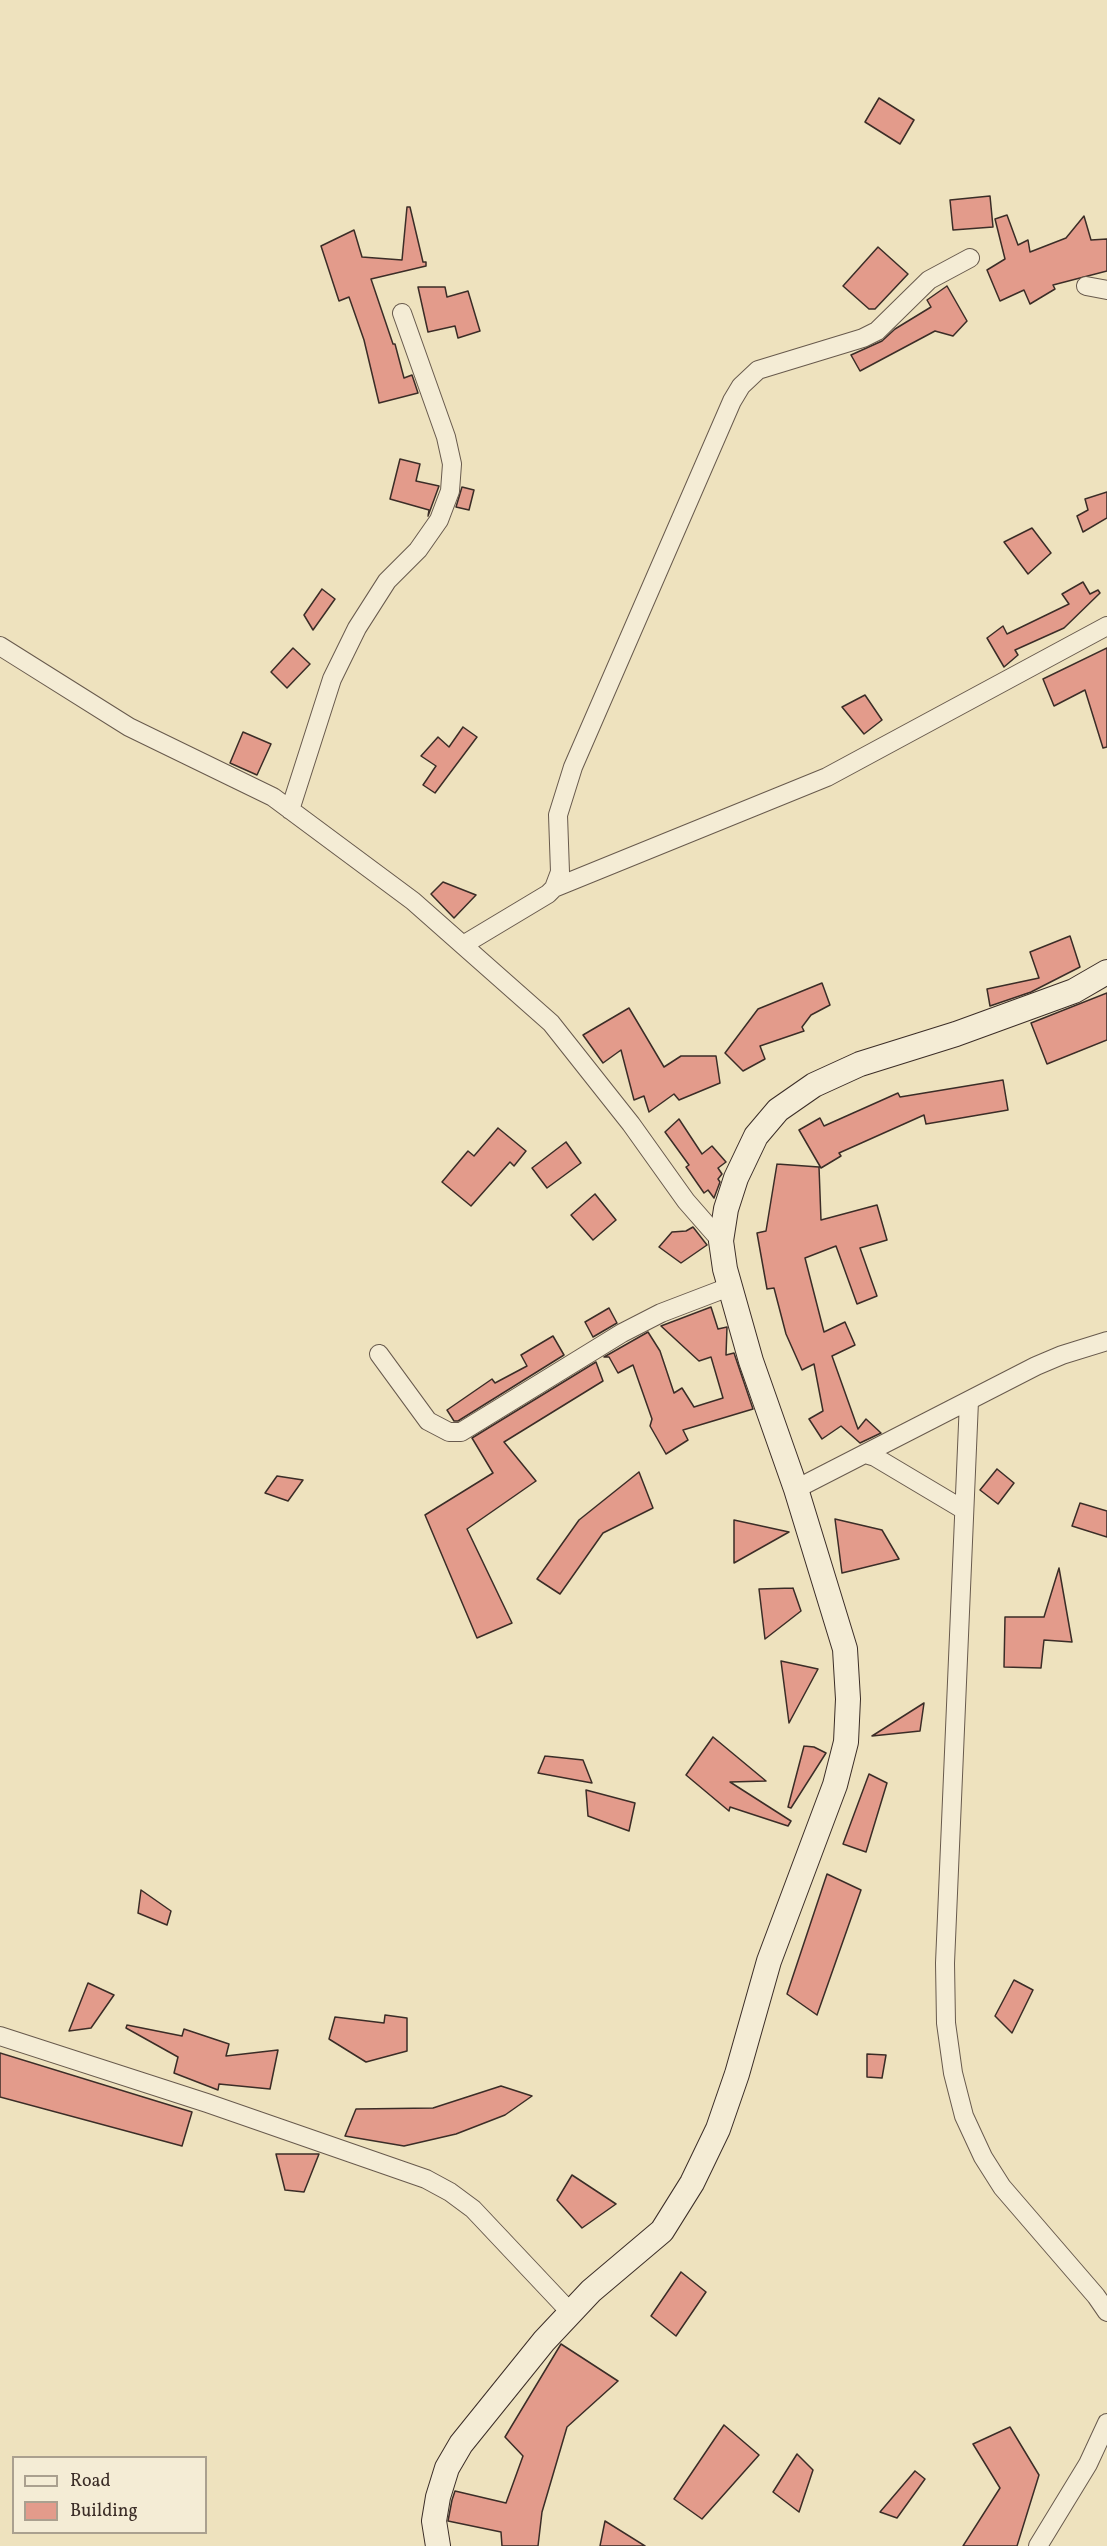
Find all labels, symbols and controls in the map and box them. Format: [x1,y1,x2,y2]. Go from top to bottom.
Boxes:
legend [12,2456,207,2534]
text: Road [70,2469,111,2494]
text: Building [70,2499,138,2524]

